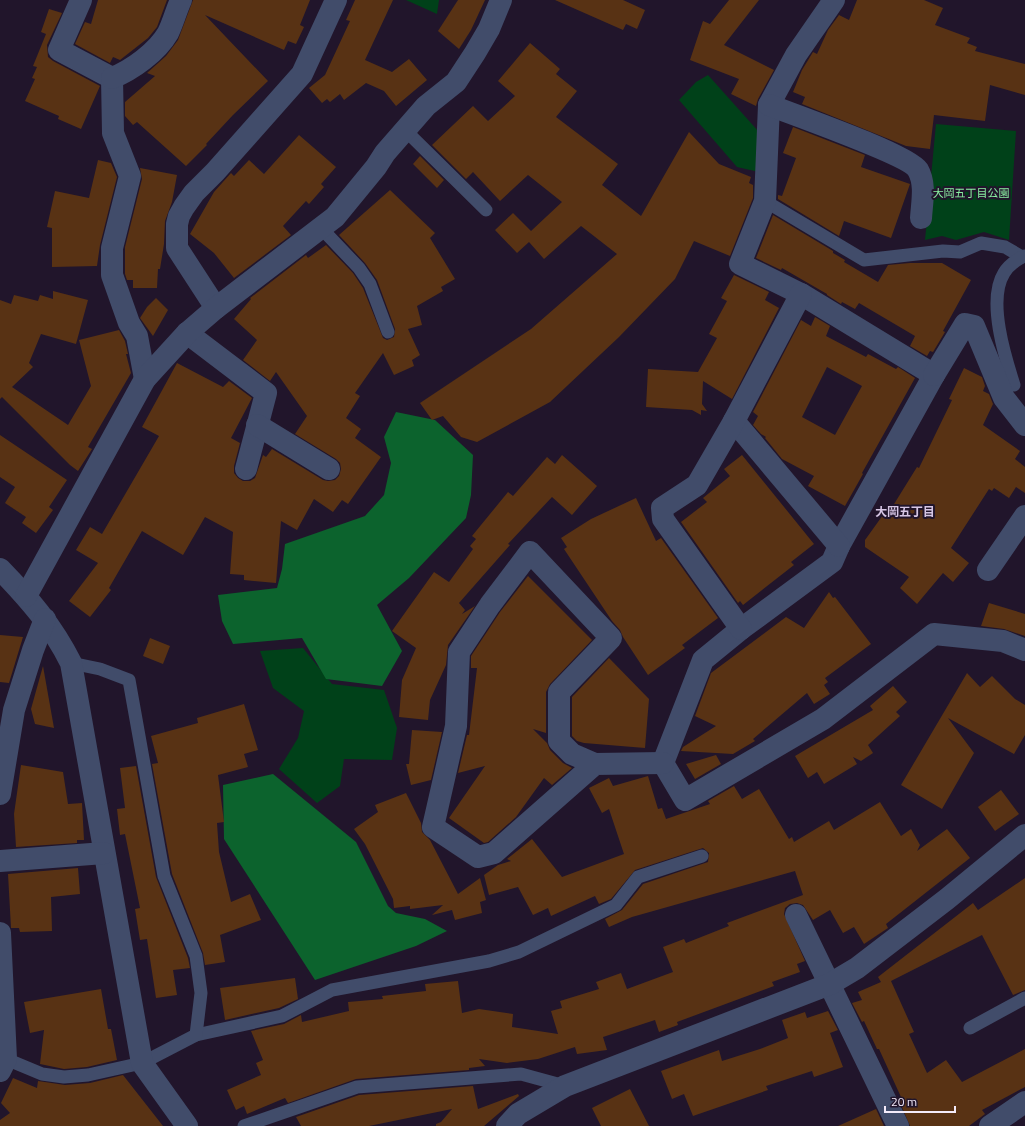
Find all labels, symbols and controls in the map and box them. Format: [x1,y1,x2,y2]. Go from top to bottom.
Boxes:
park label: 大岡五丁目公園 [933,185,1010,201]
district label: 大岡五丁目 [875,502,935,521]
scale bar [885,1088,955,1114]
text: 20 m [891,1092,917,1111]

